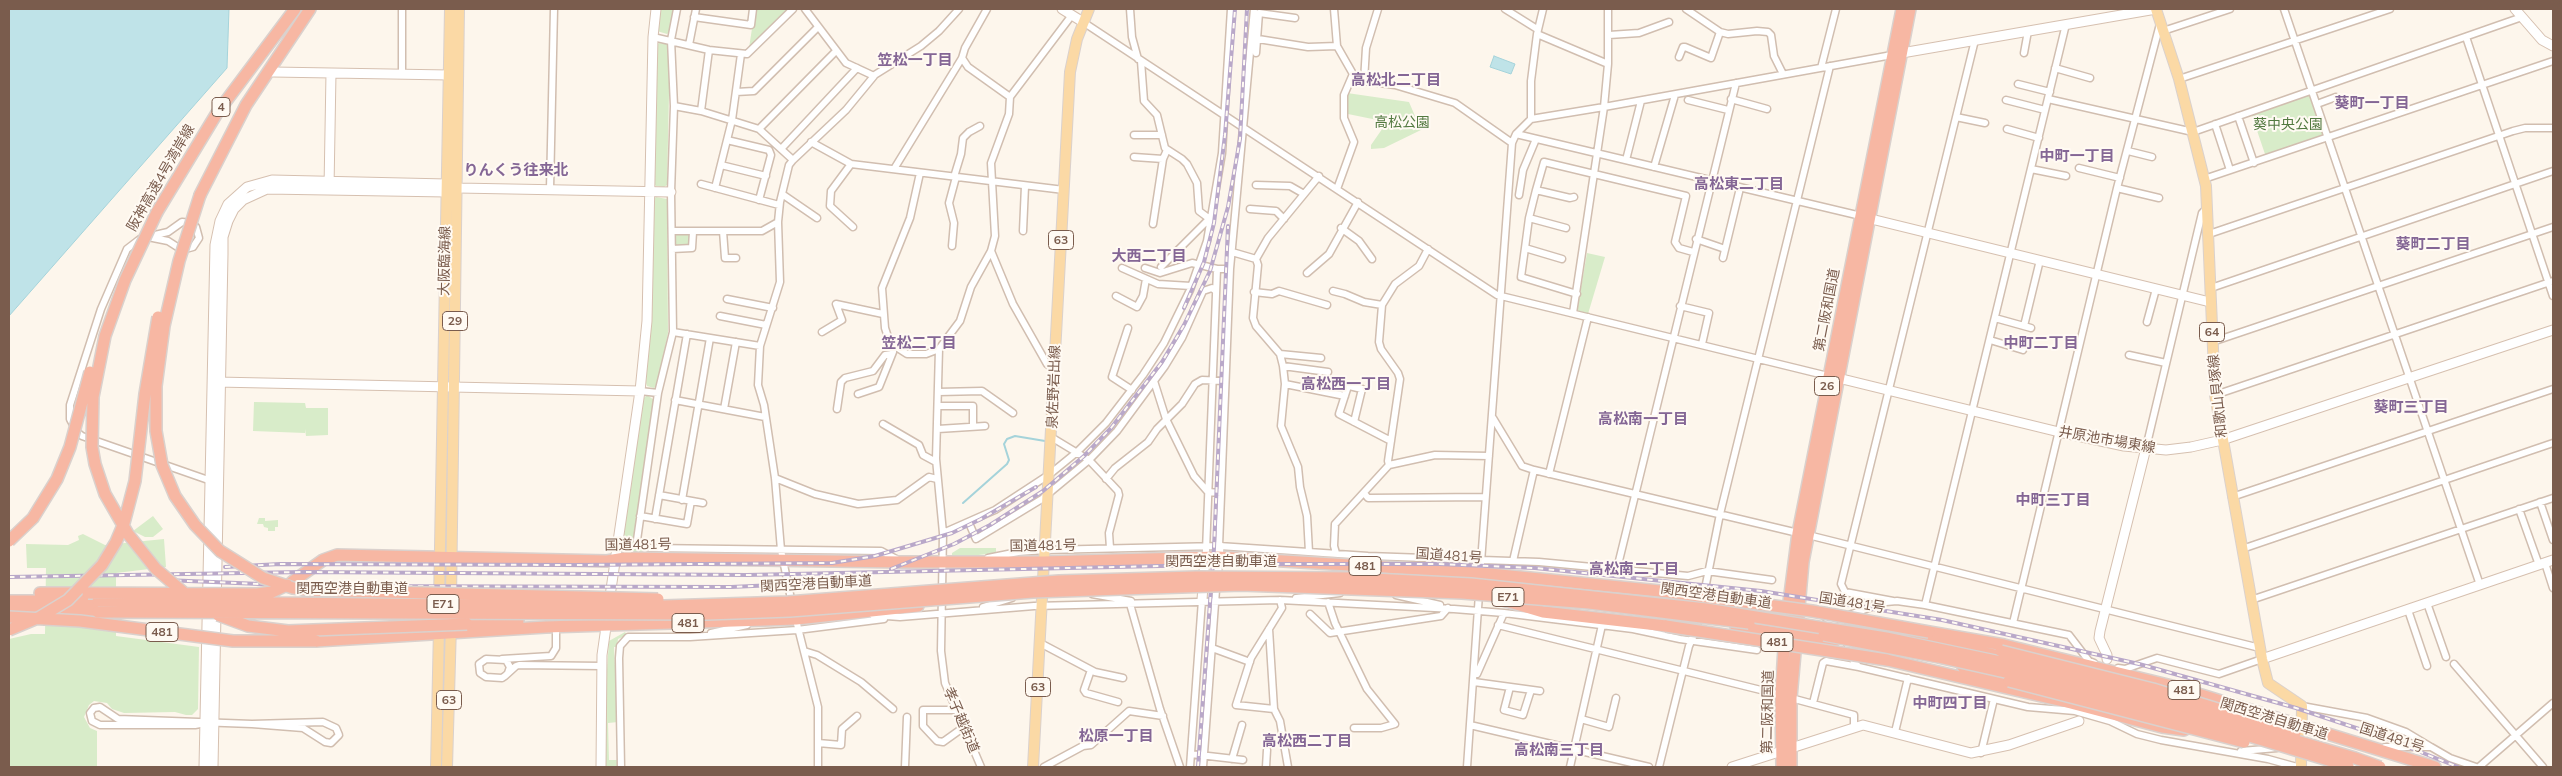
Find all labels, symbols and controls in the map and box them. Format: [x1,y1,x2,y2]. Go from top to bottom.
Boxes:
district label: 笠松一丁目 [878,51,952,69]
district label: 高松北二丁目 [1351,71,1441,89]
district label: 葵町一丁目 [2335,94,2409,112]
road number: 4 [212,98,230,116]
park label: 高松公園 [1374,115,1430,131]
park label: 葵中央公園 [2253,117,2323,133]
street label: 阪神高速4号湾岸線 [124,122,198,234]
district label: 中町一丁目 [2040,147,2114,165]
district label: りんくう往来北 [464,161,568,179]
district label: 高松東二丁目 [1694,175,1784,193]
street label: 大阪臨海線 [436,226,454,296]
road number: 63 [1048,230,1074,250]
district label: 葵町二丁目 [2396,235,2470,253]
district label: 大西二丁目 [1112,247,1186,265]
street label: 第二阪和国道 [1811,267,1843,353]
road number: 29 [442,312,468,331]
road number: 64 [2200,322,2224,342]
district label: 笠松二丁目 [882,334,956,352]
district label: 中町二丁目 [2004,334,2078,352]
street label: 泉佐野岩出線 [1044,345,1064,429]
street label: 和歌山貝塚線 [2205,353,2231,439]
district label: 高松西一丁目 [1301,375,1391,393]
road number: 26 [1814,376,1840,396]
district label: 葵町三丁目 [2374,398,2448,416]
district label: 高松南一丁目 [1598,410,1688,428]
street label: 井原池市場東線 [2057,423,2157,457]
district label: 中町三丁目 [2016,491,2090,509]
street label: 国道481号 [604,536,672,554]
street label: 国道481号 [1009,537,1077,555]
street label: 国道481号 [1415,545,1483,567]
street label: 関西空港自動車道 [1165,554,1277,570]
road number: 481 [1349,556,1381,576]
district label: 高松南二丁目 [1589,560,1679,578]
street label: 関西空港自動車道 [760,573,872,595]
street label: 関西空港自動車道 [1659,580,1773,612]
street label: 関西空港自動車道 [296,581,408,597]
road number: E71 [1492,588,1524,606]
street label: 国道481号 [1817,589,1887,617]
road number: E71 [427,594,459,614]
road number: 481 [672,614,704,632]
road number: 481 [146,622,178,642]
road number: 481 [1761,632,1793,652]
street label: 第二阪和国道 [1759,670,1777,754]
road number: 63 [1026,678,1050,696]
road number: 481 [2168,680,2200,700]
street label: 孝子越街道 [940,685,982,755]
road number: 63 [436,690,462,710]
district label: 中町四丁目 [1913,694,1987,712]
street label: 関西空港自動車道 [2218,695,2330,743]
street label: 国道481号 [2357,720,2427,756]
district label: 松原一丁目 [1079,727,1153,745]
district label: 高松西二丁目 [1262,732,1352,750]
district label: 高松南三丁目 [1514,741,1604,759]

